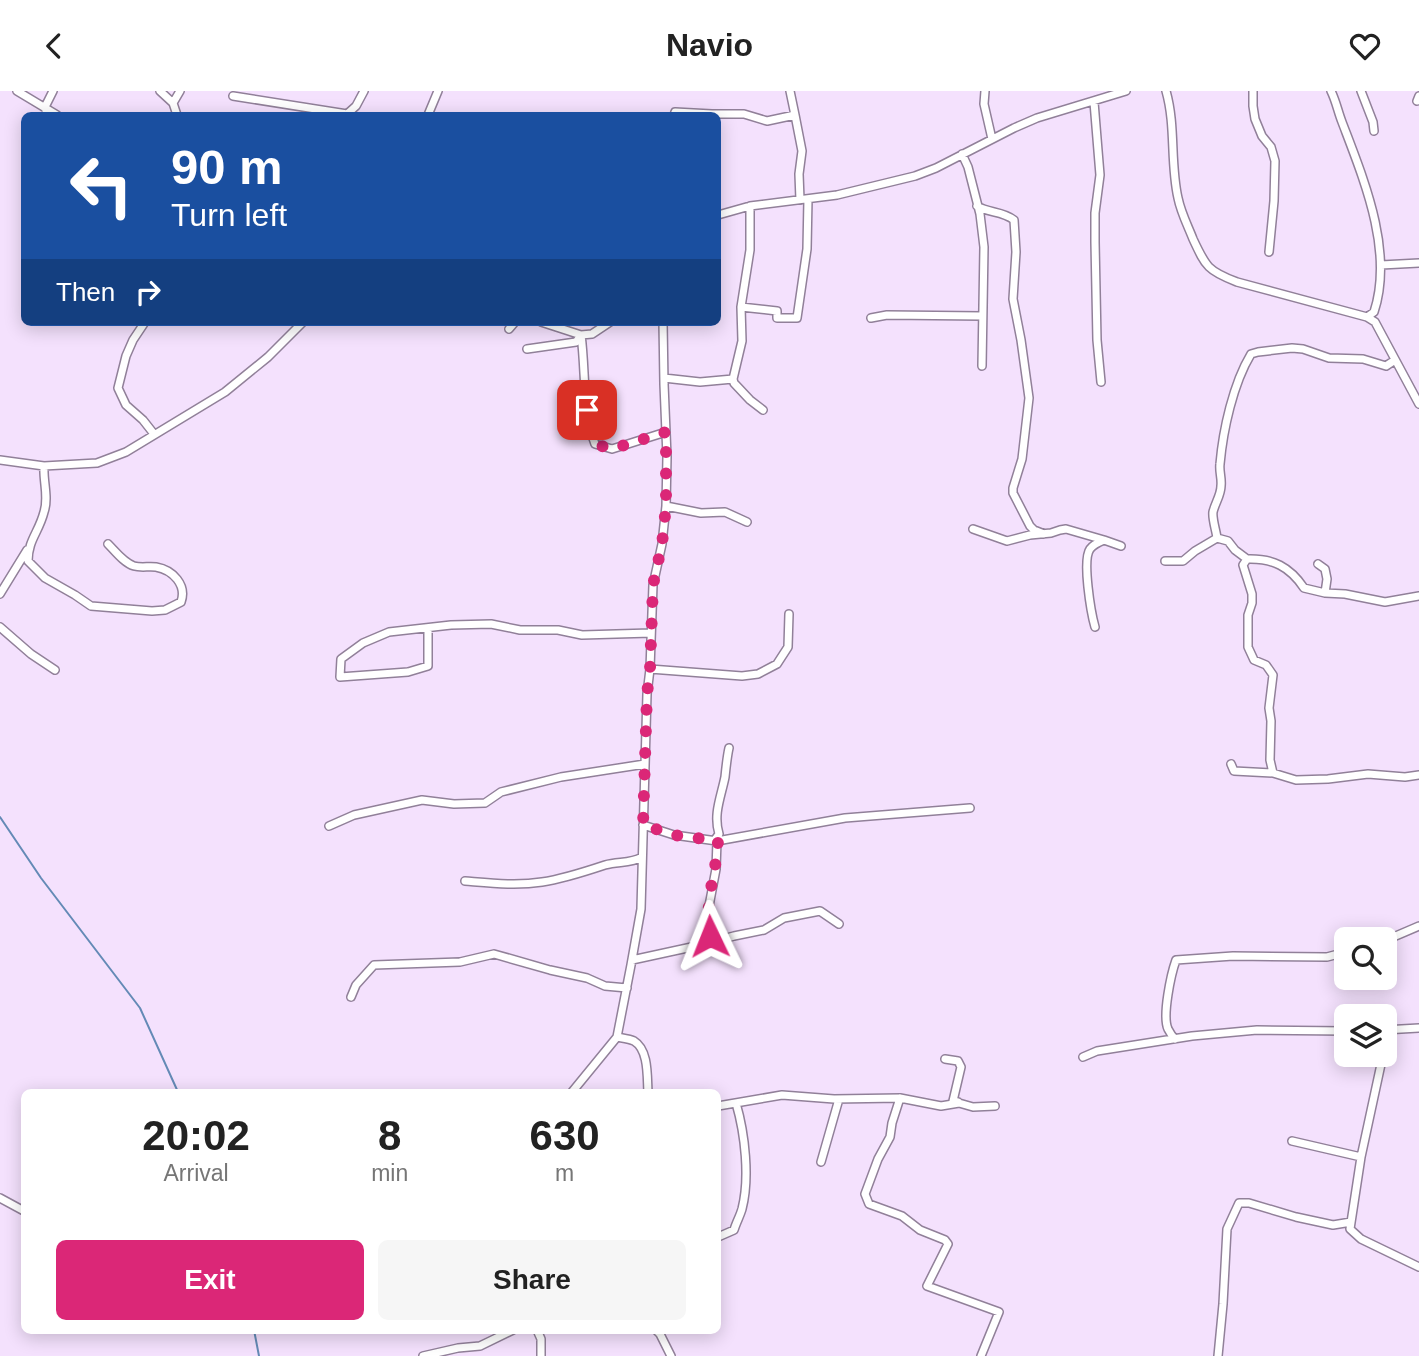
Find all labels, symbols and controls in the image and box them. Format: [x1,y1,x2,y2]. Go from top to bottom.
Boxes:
icon: back [35,27,73,65]
text: Navio [666,27,753,63]
icon: heart [1346,27,1384,65]
icon: left [56,140,147,231]
text: 90 m [171,140,283,194]
text: Turn left [171,197,287,233]
icon: right [129,273,167,311]
text: Then [56,277,115,307]
pin [557,380,617,440]
icon: arrive [568,391,606,429]
position arrow [673,899,747,973]
map controls [1334,927,1397,1067]
button: search [1334,927,1397,990]
button: layers [1334,1004,1397,1067]
text: 20:02 [142,1112,250,1159]
text: 8 [378,1112,401,1159]
text: 630 [530,1112,600,1159]
text: Arrival [163,1160,229,1186]
text: min [371,1160,408,1186]
text: m [555,1160,574,1186]
button: Exit [56,1240,364,1320]
button: Share [378,1240,686,1320]

